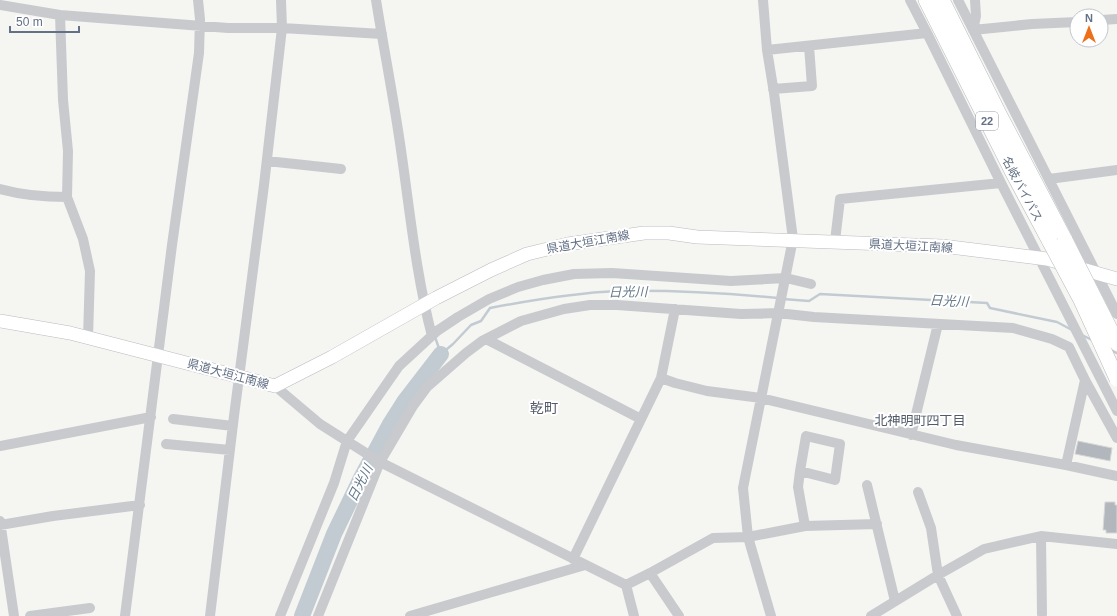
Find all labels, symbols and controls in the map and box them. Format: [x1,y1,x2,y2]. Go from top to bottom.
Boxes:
scale bar [10,8,79,34]
north arrow [1069,8,1109,48]
text: N [1085,12,1093,24]
text: 50 m [16,15,43,29]
road number: 22 [976,112,998,130]
street label: 名岐バイパス [999,154,1045,224]
street label: 県道大垣江南線 [545,228,631,256]
street label: 県道大垣江南線 [869,237,953,255]
water label: 日光川 [608,284,650,300]
water label: 日光川 [929,292,971,310]
street label: 県道大垣江南線 [186,356,270,392]
district label: 乾町 [530,400,558,416]
district label: 北神明町四丁目 [874,413,966,428]
water label: 日光川 [344,460,376,504]

